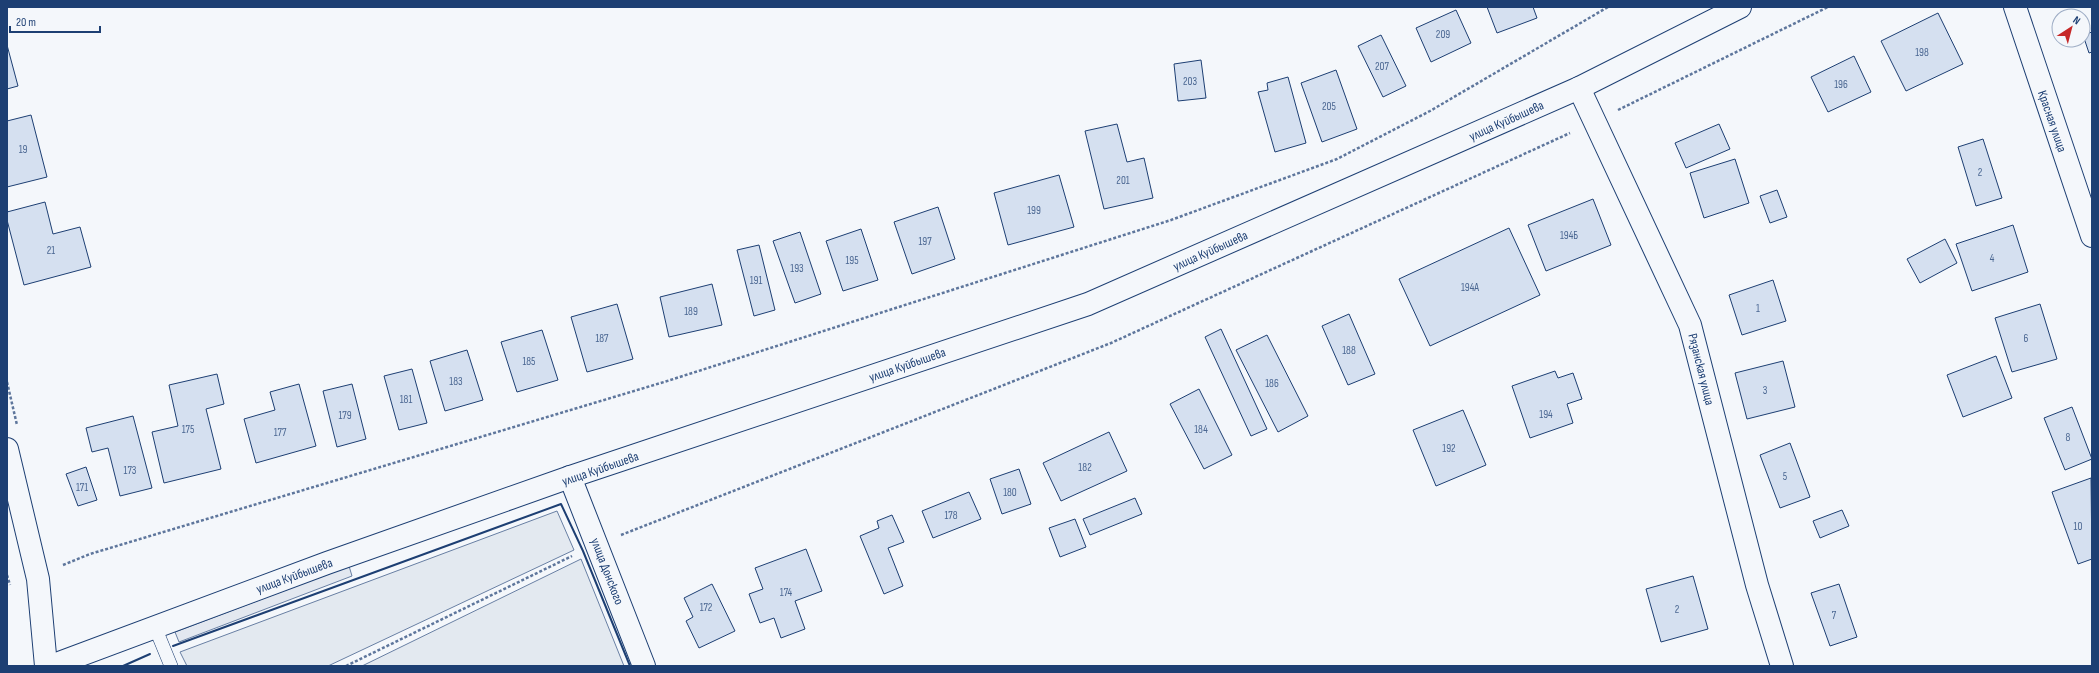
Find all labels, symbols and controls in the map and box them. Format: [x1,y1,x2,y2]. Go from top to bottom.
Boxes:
scale bar [10,8,100,34]
north arrow [2051,8,2091,48]
text: N [2070,13,2083,27]
text: 20 m [16,15,36,30]
house number: 209 [1436,28,1450,41]
house number: 198 [1915,46,1929,59]
house number: 207 [1375,60,1390,73]
house number: 203 [1183,75,1197,88]
house number: 196 [1834,78,1848,91]
street label: Красная улица [2034,88,2070,154]
street label: улица Куйбышева [1467,97,1546,145]
house number: 205 [1322,100,1336,113]
house number: 19 [19,143,27,156]
house number: 2 [1978,166,1983,179]
house number: 201 [1116,174,1130,187]
house number: 199 [1027,204,1041,217]
street label: улица Куйбышева [1171,227,1250,275]
house number: 194Б [1560,229,1578,242]
house number: 197 [918,235,932,248]
house number: 21 [47,244,55,257]
house number: 4 [1990,252,1995,265]
house number: 195 [845,254,859,267]
house number: 193 [790,262,804,275]
house number: 191 [750,274,762,287]
house number: 194А [1461,281,1479,294]
house number: 1 [1756,302,1760,315]
house number: 189 [684,305,698,318]
house number: 187 [595,332,609,345]
street label: Рязанская улица [1684,332,1718,407]
house number: 6 [2024,332,2029,345]
street label: улица Куйбышева [867,344,948,386]
house number: 188 [1342,344,1356,357]
house number: 185 [522,355,536,368]
house number: 183 [449,375,463,388]
house number: 186 [1265,377,1279,390]
house number: 3 [1763,384,1768,397]
house number: 181 [400,393,412,406]
house number: 194 [1539,408,1553,421]
house number: 179 [338,409,352,422]
house number: 175 [182,423,194,436]
house number: 184 [1194,423,1208,436]
house number: 177 [274,426,287,439]
house number: 8 [2066,431,2071,444]
house number: 192 [1442,442,1456,455]
street label: улица Куйбышева [560,448,641,490]
house number: 182 [1078,461,1092,474]
house number: 173 [124,464,137,477]
house number: 5 [1783,470,1787,483]
house number: 171 [76,481,88,494]
house number: 180 [1003,486,1017,499]
house number: 178 [944,509,958,522]
house number: 10 [2074,520,2082,533]
street label: улица Донского [587,536,627,607]
street label: улица Куйбышева [254,555,335,597]
house number: 174 [780,586,793,599]
house number: 172 [700,601,713,614]
house number: 2 [1675,603,1680,616]
house number: 7 [1832,609,1837,622]

